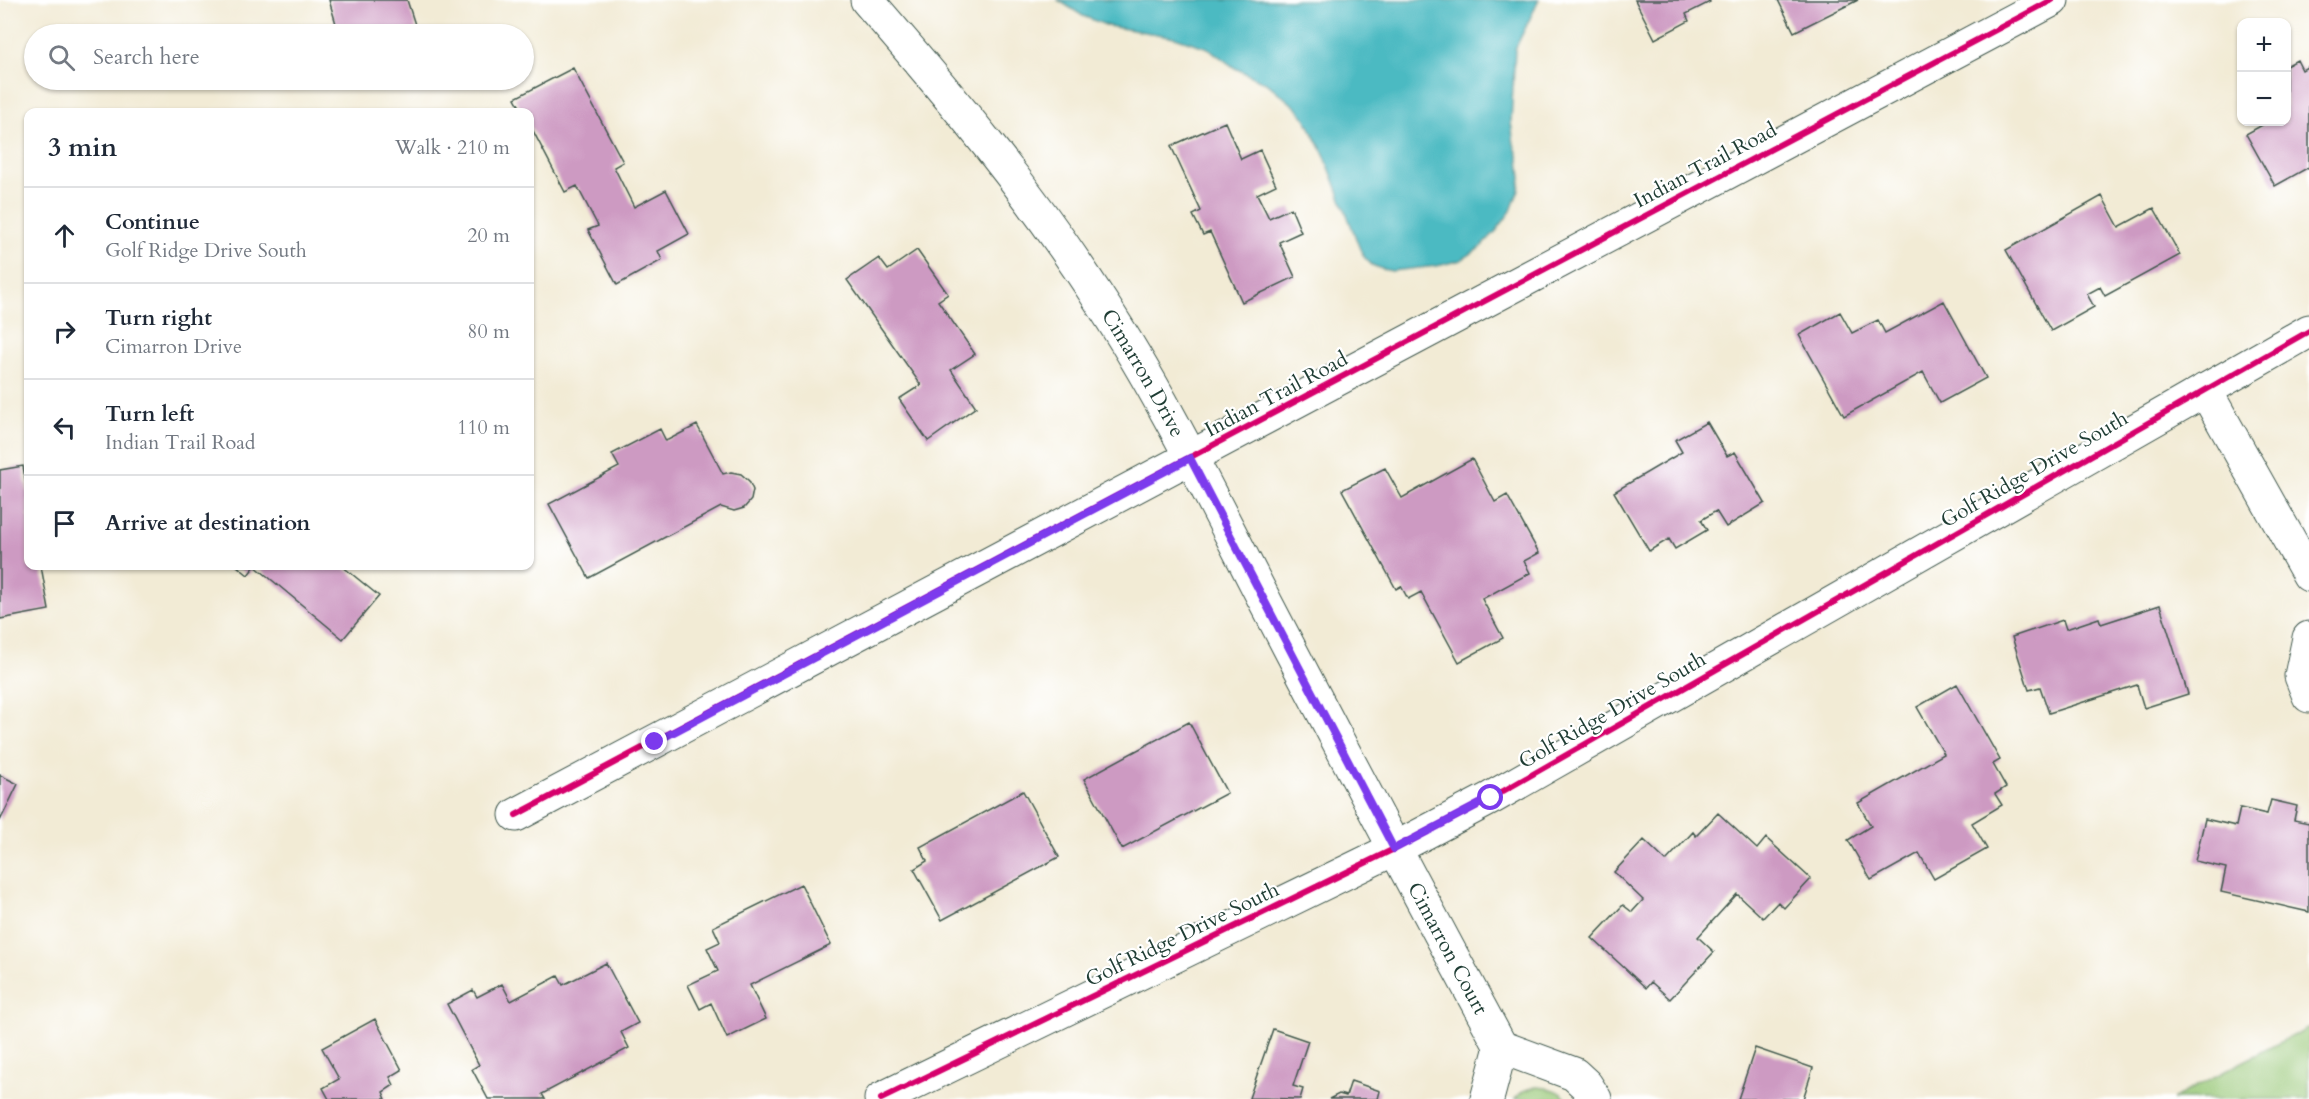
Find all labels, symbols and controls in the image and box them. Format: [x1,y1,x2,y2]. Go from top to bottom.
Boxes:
map controls [2237,18,2291,126]
button: + [2237,18,2291,72]
search box [24,24,534,90]
icon: search [45,41,78,74]
text: Search here [93,42,200,72]
button: − [2237,72,2291,126]
street label: Indian Trail Road [1629,116,1782,215]
text: 3 min [48,130,117,165]
text: Walk · 210 m [395,134,510,161]
text: Continue [105,207,200,237]
icon: ahead [48,219,81,252]
text: 20 m [467,222,510,249]
text: Golf Ridge Drive South [105,237,307,264]
text: Turn right [105,303,212,333]
street label: Cimarron Drive [1094,303,1192,442]
icon: right [48,315,81,348]
text: 80 m [467,318,510,345]
text: Cimarron Drive [105,333,242,360]
street label: Indian Trail Road [1200,345,1353,444]
text: Turn left [105,399,194,429]
street label: Golf Ridge Drive South [1935,404,2134,535]
icon: left [48,411,81,444]
text: 110 m [457,414,510,441]
text: Indian Trail Road [105,429,256,456]
icon: arrive [48,507,81,540]
text: Arrive at destination [105,508,310,538]
street label: Golf Ridge Drive South [1513,645,1712,776]
route end [641,728,667,754]
route start [1477,784,1503,810]
street label: Golf Ridge Drive South [1081,875,1284,994]
street label: Cimarron Court [1400,877,1495,1020]

